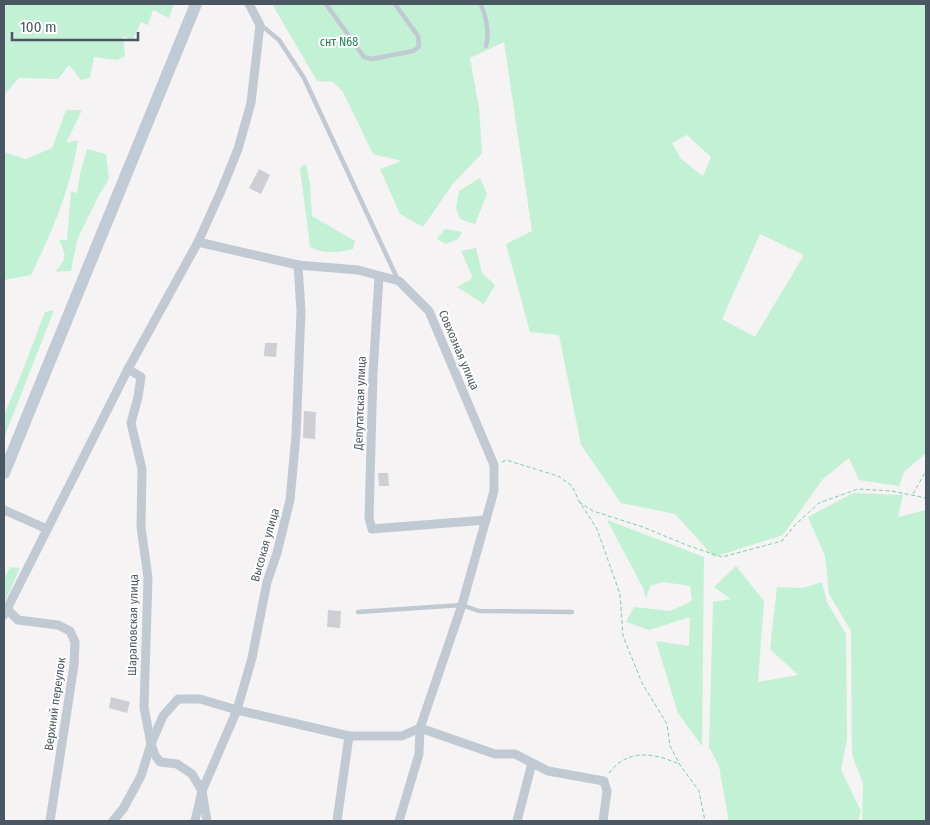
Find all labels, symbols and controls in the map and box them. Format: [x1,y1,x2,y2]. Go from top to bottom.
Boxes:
scale bar [12,10,139,42]
text: 100 m [20,18,57,36]
park label: снт N68 [320,35,358,49]
street label: Совхозная улица [436,308,482,392]
street label: Депутатская улица [351,356,369,451]
street label: Высокая улица [248,506,282,583]
street label: Шараповская улица [125,574,141,676]
street label: Верхний переулок [42,656,69,752]

